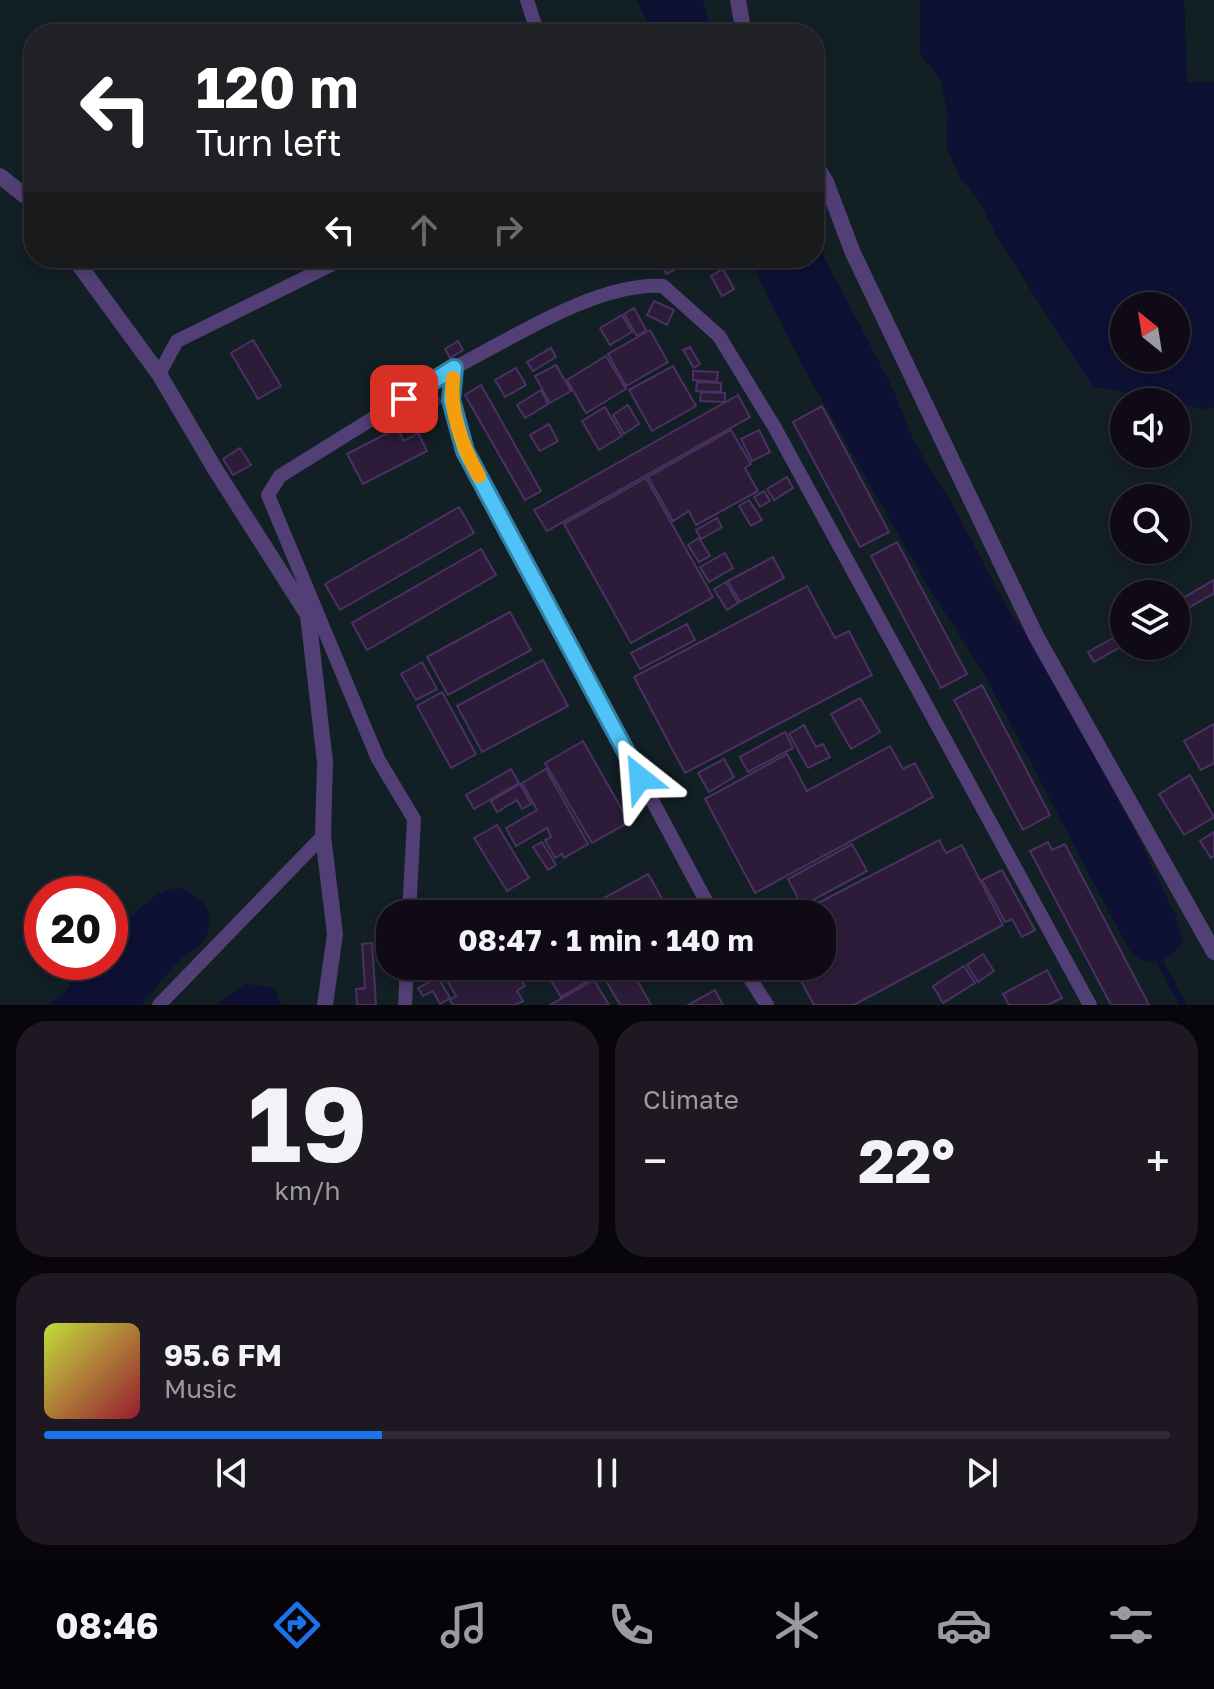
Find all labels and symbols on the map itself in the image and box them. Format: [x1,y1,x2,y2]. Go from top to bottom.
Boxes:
north arrow [1110,292,1190,372]
pin [370,365,438,433]
position arrow [598,736,682,820]
speed limit sign: 20 [24,876,128,980]

